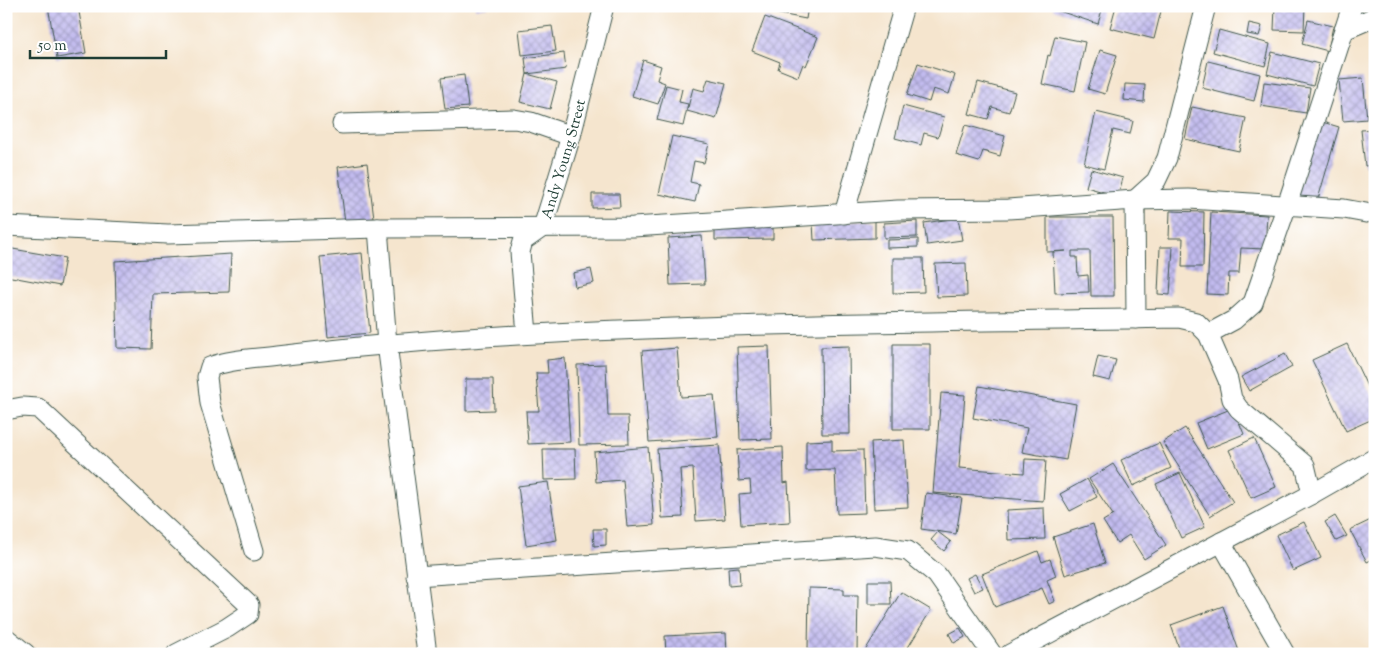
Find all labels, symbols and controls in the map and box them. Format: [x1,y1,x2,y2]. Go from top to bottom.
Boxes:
scale bar [30,28,166,60]
text: 50 m [37,36,67,57]
street label: Andy Young Street [537,97,592,222]

